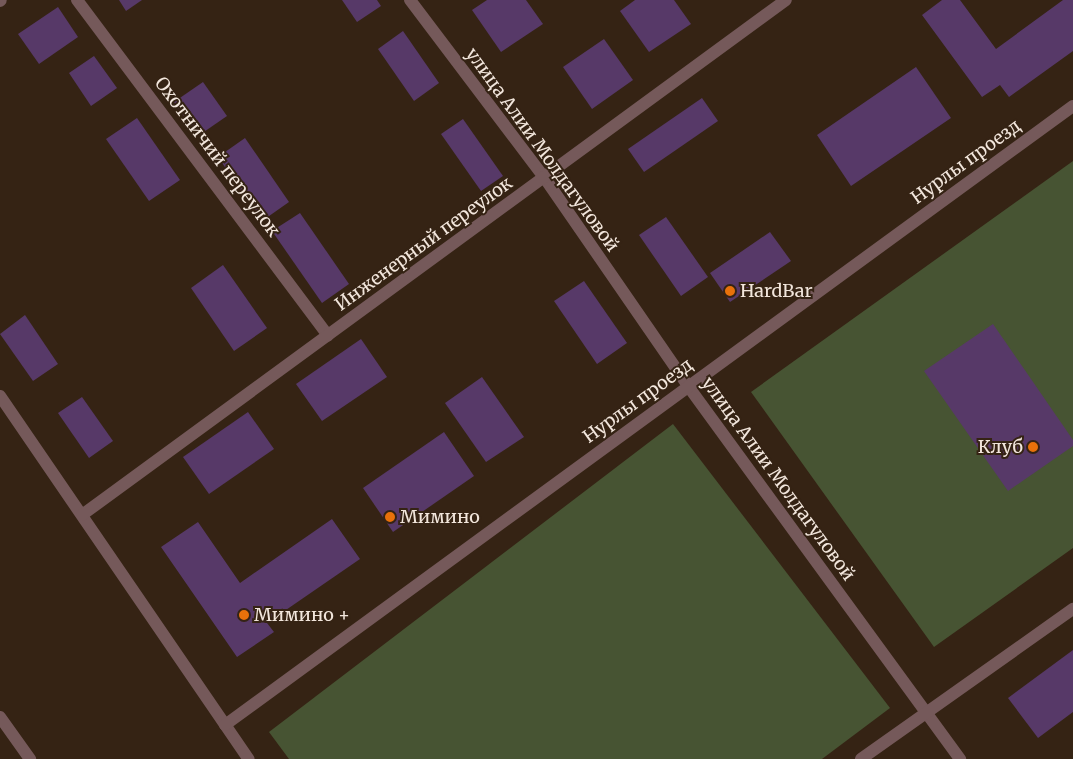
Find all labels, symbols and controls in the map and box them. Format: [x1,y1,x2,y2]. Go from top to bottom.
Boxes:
street label: улица Алии Молдагуловой [461,44,623,256]
street label: Охотничий переулок [150,73,284,241]
street label: Нурлы проезд [907,115,1025,209]
street label: Инженерный переулок [331,172,517,316]
place label: HardBar [740,280,813,302]
marker: HardBar [724,285,736,297]
street label: Нурлы проезд [579,354,697,448]
street label: улица Алии Молдагуловой [697,373,859,585]
place label: Клуб [978,436,1023,458]
marker: Клуб [1027,441,1039,453]
place label: Мимино [400,506,480,528]
marker: Мимино [384,511,396,523]
place label: Мимино + [254,604,350,626]
marker: Мимино + [238,609,250,621]

